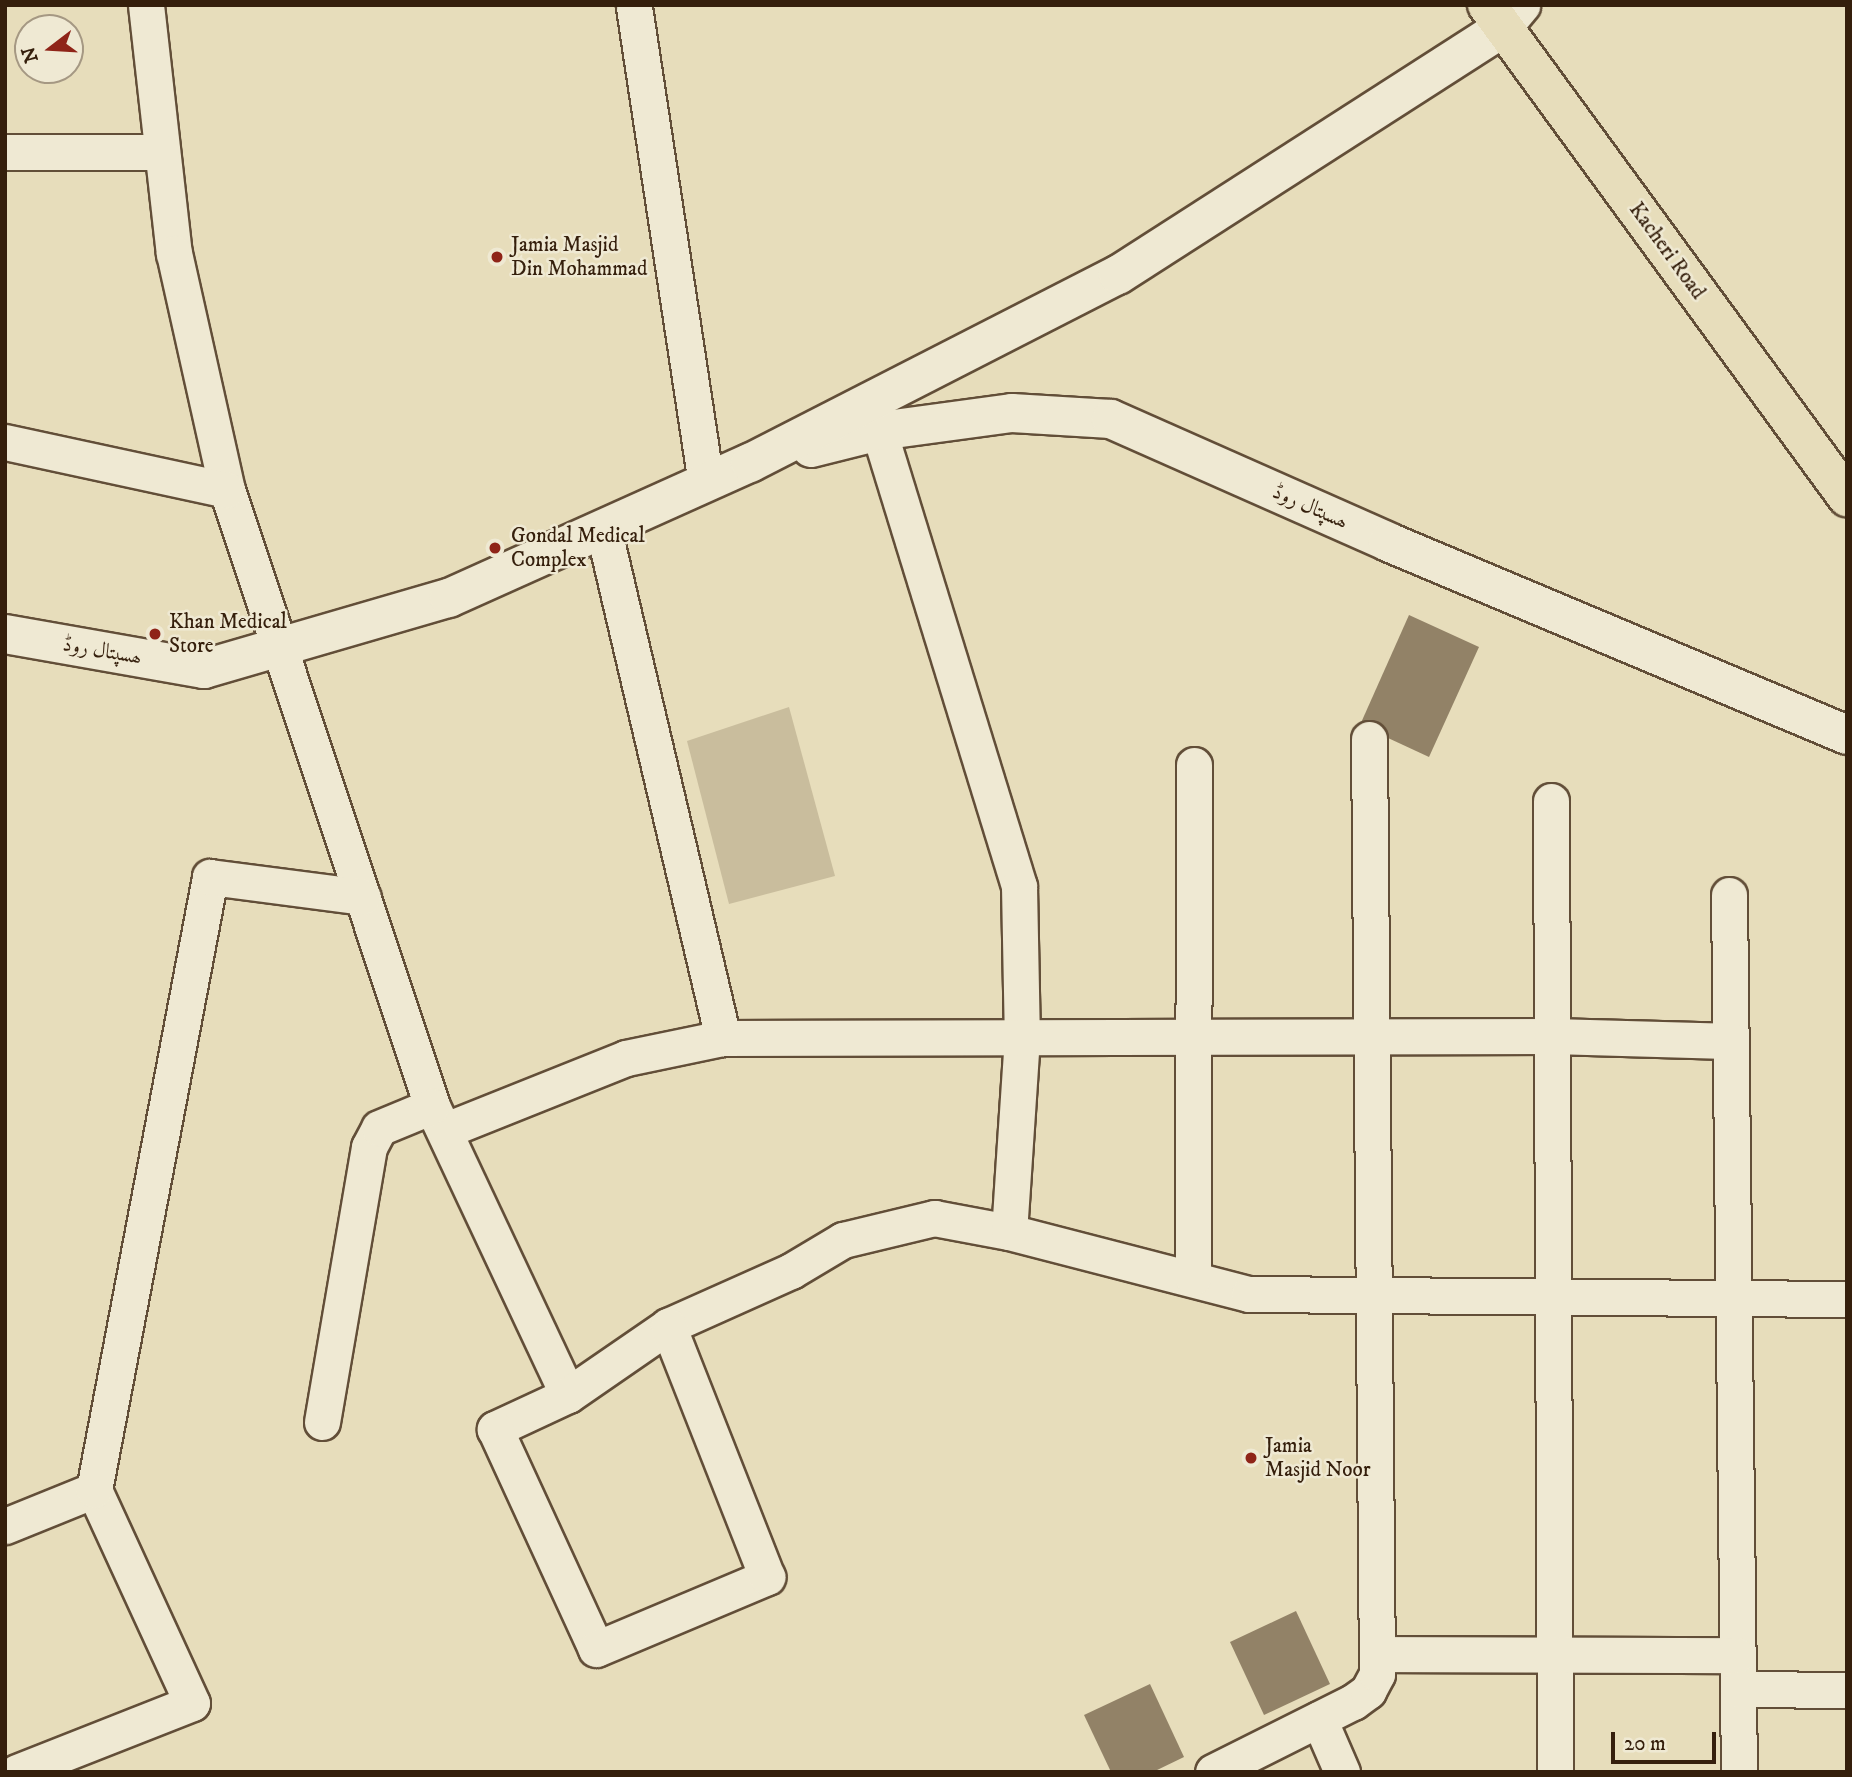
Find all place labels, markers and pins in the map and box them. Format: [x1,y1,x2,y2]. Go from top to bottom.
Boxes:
place label: Jamia Masjid Din Mohammad [511,232,647,282]
marker: Jamia Masjid Din Mohammad [489,249,505,265]
place label: Gondal Medical Complex [511,523,645,573]
marker: Gondal Medical Complex [485,538,505,558]
place label: Khan Medical Store [169,609,287,659]
marker: Khan Medical Store [147,626,163,642]
place label: Jamia Masjid Noor [1265,1433,1370,1483]
marker: Jamia Masjid Noor [1243,1450,1259,1466]

